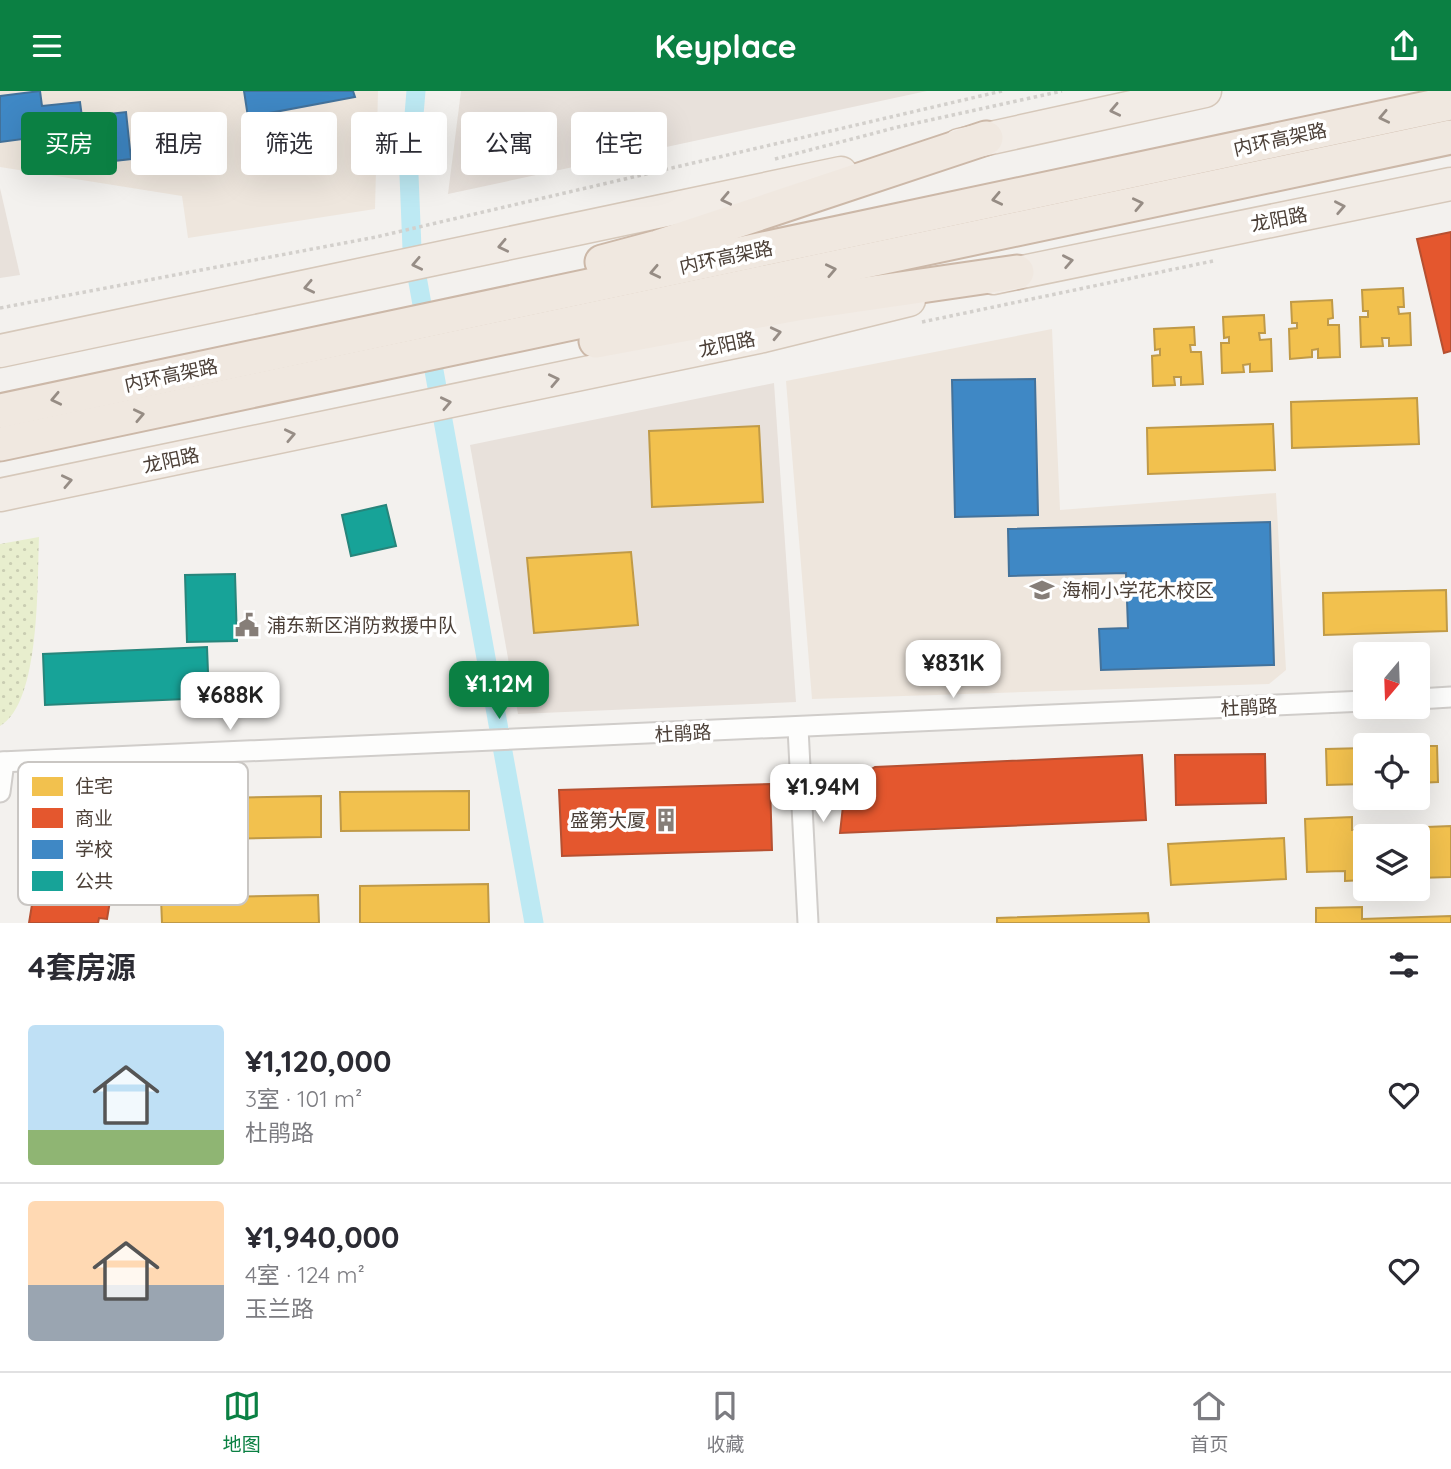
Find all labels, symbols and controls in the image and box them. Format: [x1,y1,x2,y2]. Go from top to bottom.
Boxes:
text: Keyplace [654,26,797,66]
icon: menu [28,27,66,65]
icon: share [1385,27,1423,65]
one-way arrow [1109,102,1121,117]
one-way arrow [1378,109,1390,124]
chip: 买房 [21,112,117,175]
chip: 租房 [131,112,227,175]
chip: 筛选 [241,112,337,175]
chip: 新上 [351,112,447,175]
chip: 公寓 [461,112,557,175]
chip: 住宅 [571,112,667,175]
street label: 内环高架路 [1231,117,1329,161]
one-way arrow [720,191,732,206]
one-way arrow [992,191,1004,206]
one-way arrow [1132,198,1144,213]
one-way arrow [1334,200,1346,215]
street label: 龙阳路 [1249,202,1309,236]
street label: 内环高架路 [677,235,775,279]
one-way arrow [497,237,509,252]
one-way arrow [1062,255,1074,270]
one-way arrow [411,256,423,271]
one-way arrow [825,263,837,278]
one-way arrow [649,264,661,279]
one-way arrow [303,278,315,293]
street label: 龙阳路 [697,326,757,362]
one-way arrow [770,327,782,342]
street label: 内环高架路 [122,353,220,397]
one-way arrow [548,374,560,389]
one-way arrow [50,390,62,405]
one-way arrow [440,396,452,411]
one-way arrow [133,409,145,424]
one-way arrow [284,429,296,444]
street label: 龙阳路 [141,442,201,478]
one-way arrow [61,475,73,490]
school or university icon: 海桐小学花木校区 [1028,576,1056,604]
place label: 海桐小学花木校区 [1062,578,1214,602]
public building icon: 浦东新区消防救援中队 [233,611,261,639]
place label: 浦东新区消防救援中队 [267,613,457,637]
pin: ¥831K [904,641,1002,700]
north arrow [1353,642,1430,719]
map controls [1353,642,1430,901]
text: ¥831K [922,648,984,677]
pin: ¥1.12M [442,661,556,721]
text: ¥1.12M [465,669,533,698]
pin: ¥688K [181,673,279,732]
text: ¥688K [197,680,263,709]
street label: 杜鹃路 [1220,694,1278,720]
street label: 杜鹃路 [654,720,712,746]
button: locate [1353,733,1430,810]
legend [18,762,248,905]
pin: ¥1.94M [766,765,880,824]
text: ¥1.94M [786,772,860,801]
text: 住宅 [75,774,113,798]
text: 商业 [75,806,113,830]
building icon: 盛第大厦 [652,806,680,834]
place label: 盛第大厦 [570,808,646,832]
button: layers [1353,824,1430,901]
text: 学校 [75,837,113,861]
text: 公共 [75,869,113,893]
icon: filters [1385,946,1423,984]
text: 4套房源 [28,948,136,986]
text: ¥1,120,000 [245,1042,391,1080]
icon: home [84,1053,168,1137]
icon: heart [1385,1076,1423,1114]
text: 3室 · 101 m² [245,1084,362,1113]
text: 杜鹃路 [245,1118,314,1147]
text: ¥1,940,000 [245,1218,399,1256]
icon: home [84,1229,168,1313]
icon: heart [1385,1252,1423,1290]
text: 4室 · 124 m² [245,1260,365,1289]
text: 玉兰路 [245,1294,314,1323]
tab: 地图 [223,1387,261,1456]
tab: 收藏 [706,1387,744,1456]
tab: 首页 [1190,1387,1228,1456]

